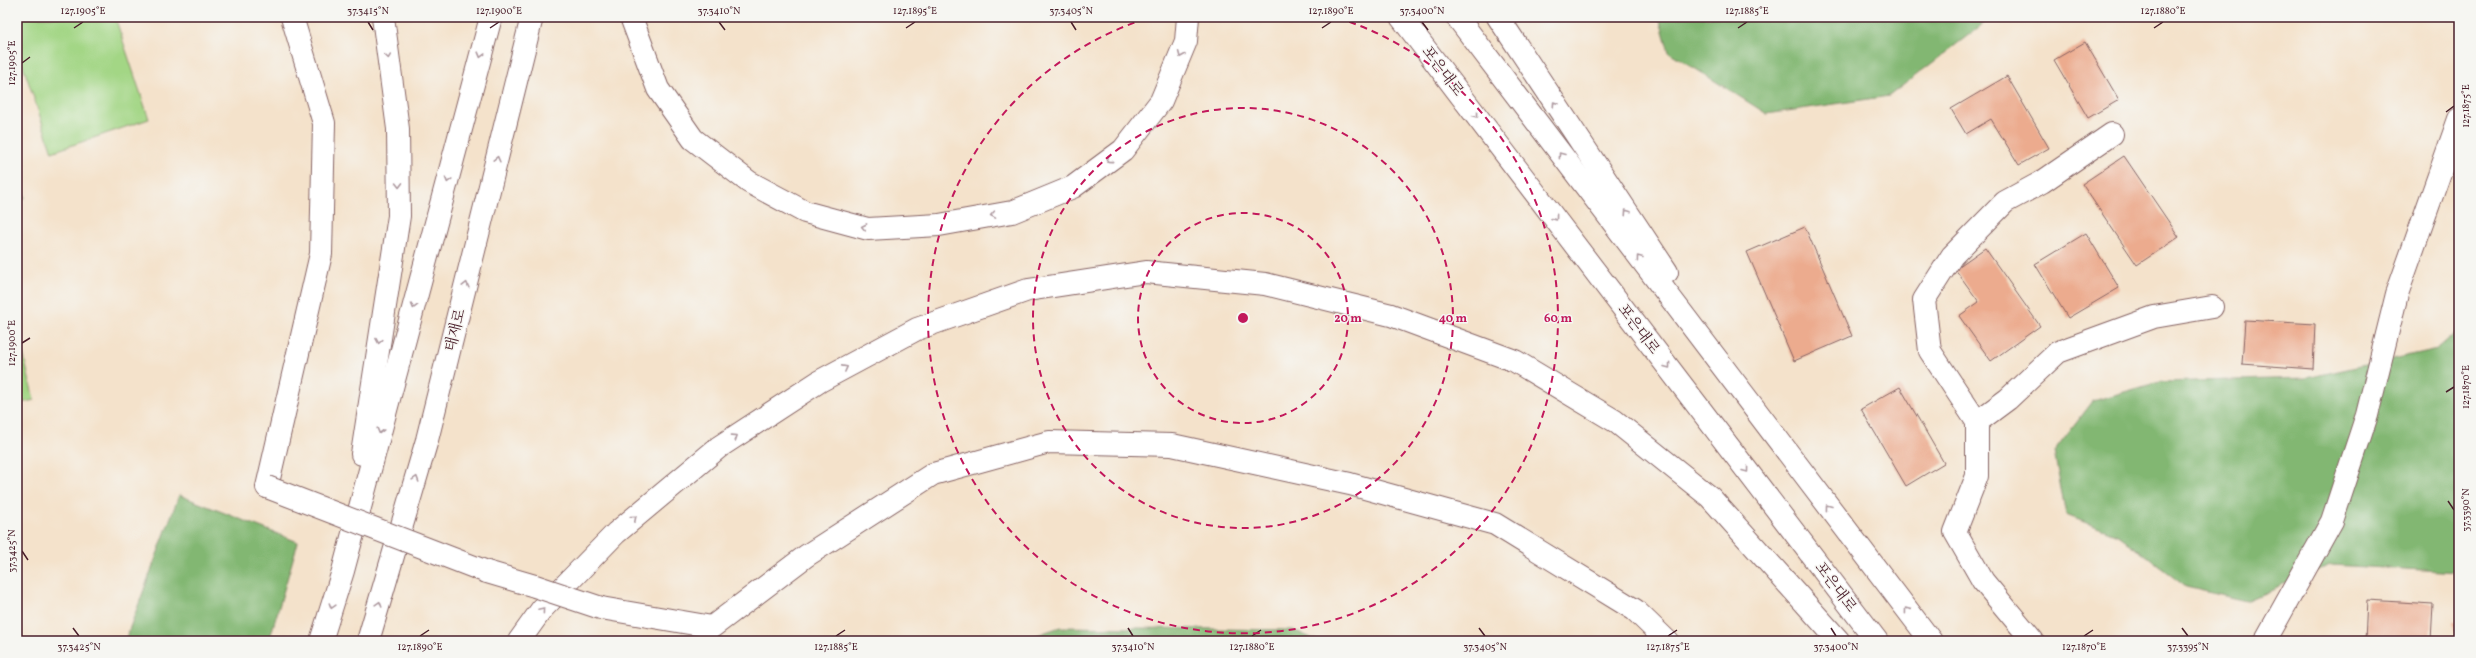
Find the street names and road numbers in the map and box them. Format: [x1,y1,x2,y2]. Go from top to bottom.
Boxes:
street label: 포은대로 [1416,42,1468,102]
street label: 포은대로 [1612,300,1664,360]
street label: 태재로 [441,306,472,354]
street label: 포은대로 [1809,558,1861,618]

